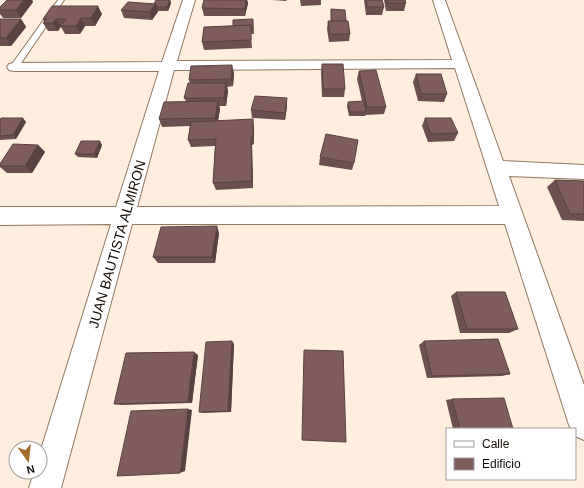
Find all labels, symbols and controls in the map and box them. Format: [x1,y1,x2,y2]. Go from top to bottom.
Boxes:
street label: JUAN BAUTISTA ALMIRON [85,158,149,330]
legend [446,428,576,480]
text: Calle [482,437,510,451]
north arrow [8,440,48,480]
text: Edificio [482,457,521,471]
text: N [25,463,36,476]

